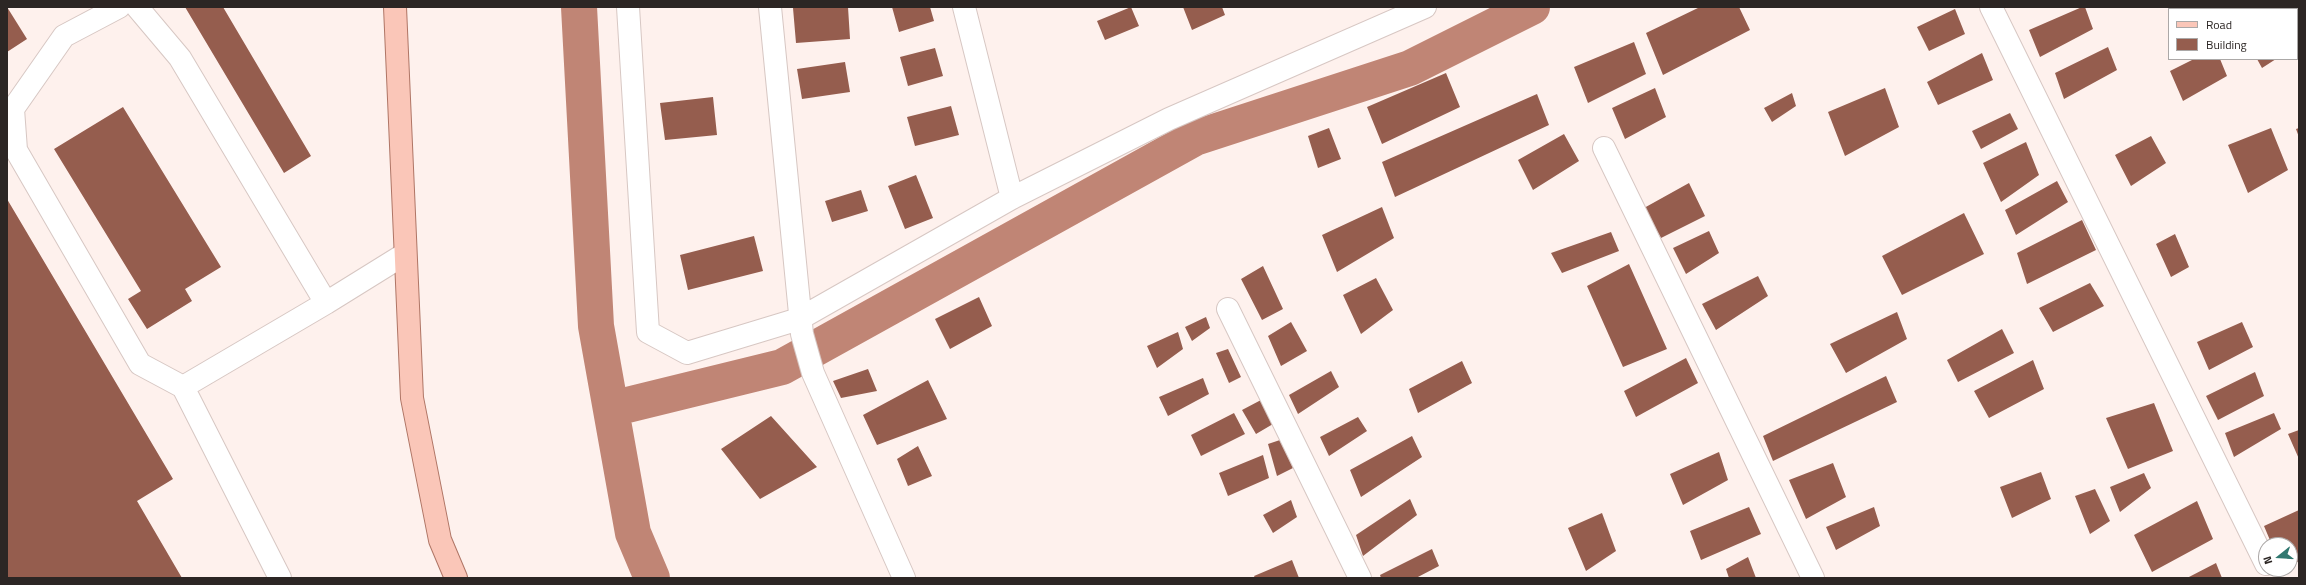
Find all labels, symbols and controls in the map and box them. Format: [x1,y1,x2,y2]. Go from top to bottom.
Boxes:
legend [2168,8,2298,60]
text: Road [2206,15,2232,34]
text: Building [2206,35,2247,54]
north arrow [2258,537,2298,577]
text: N [2259,554,2276,566]

